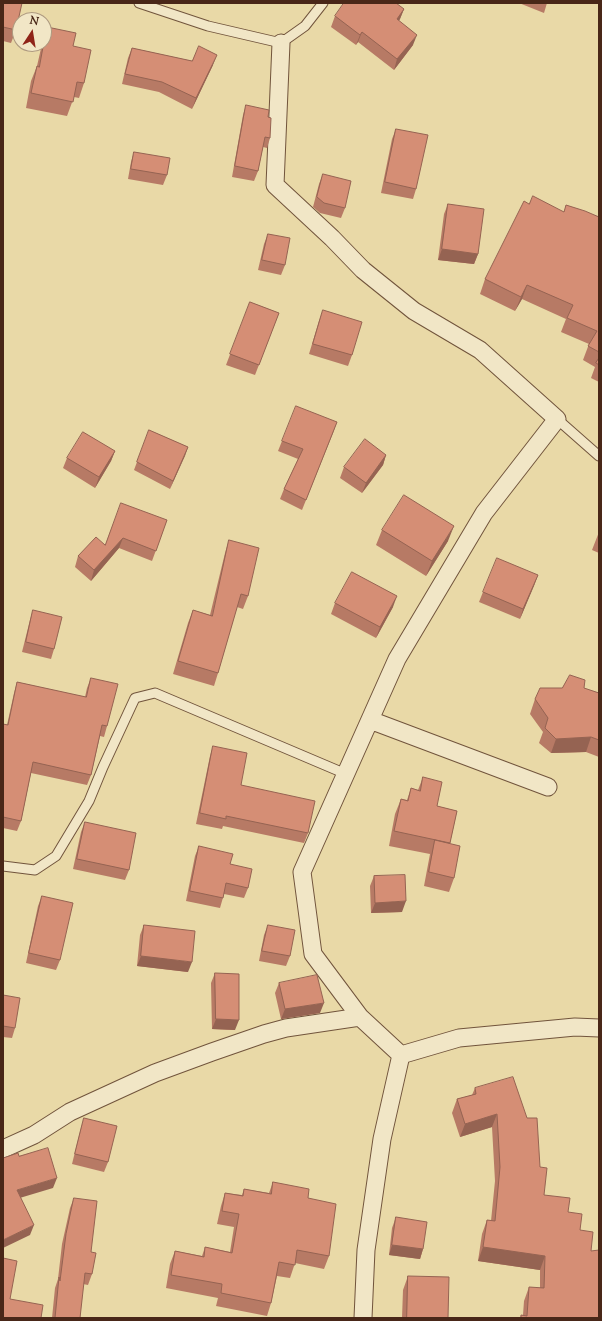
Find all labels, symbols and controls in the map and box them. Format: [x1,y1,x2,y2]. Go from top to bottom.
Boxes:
north arrow [12,12,52,52]
text: N [28,13,40,30]

